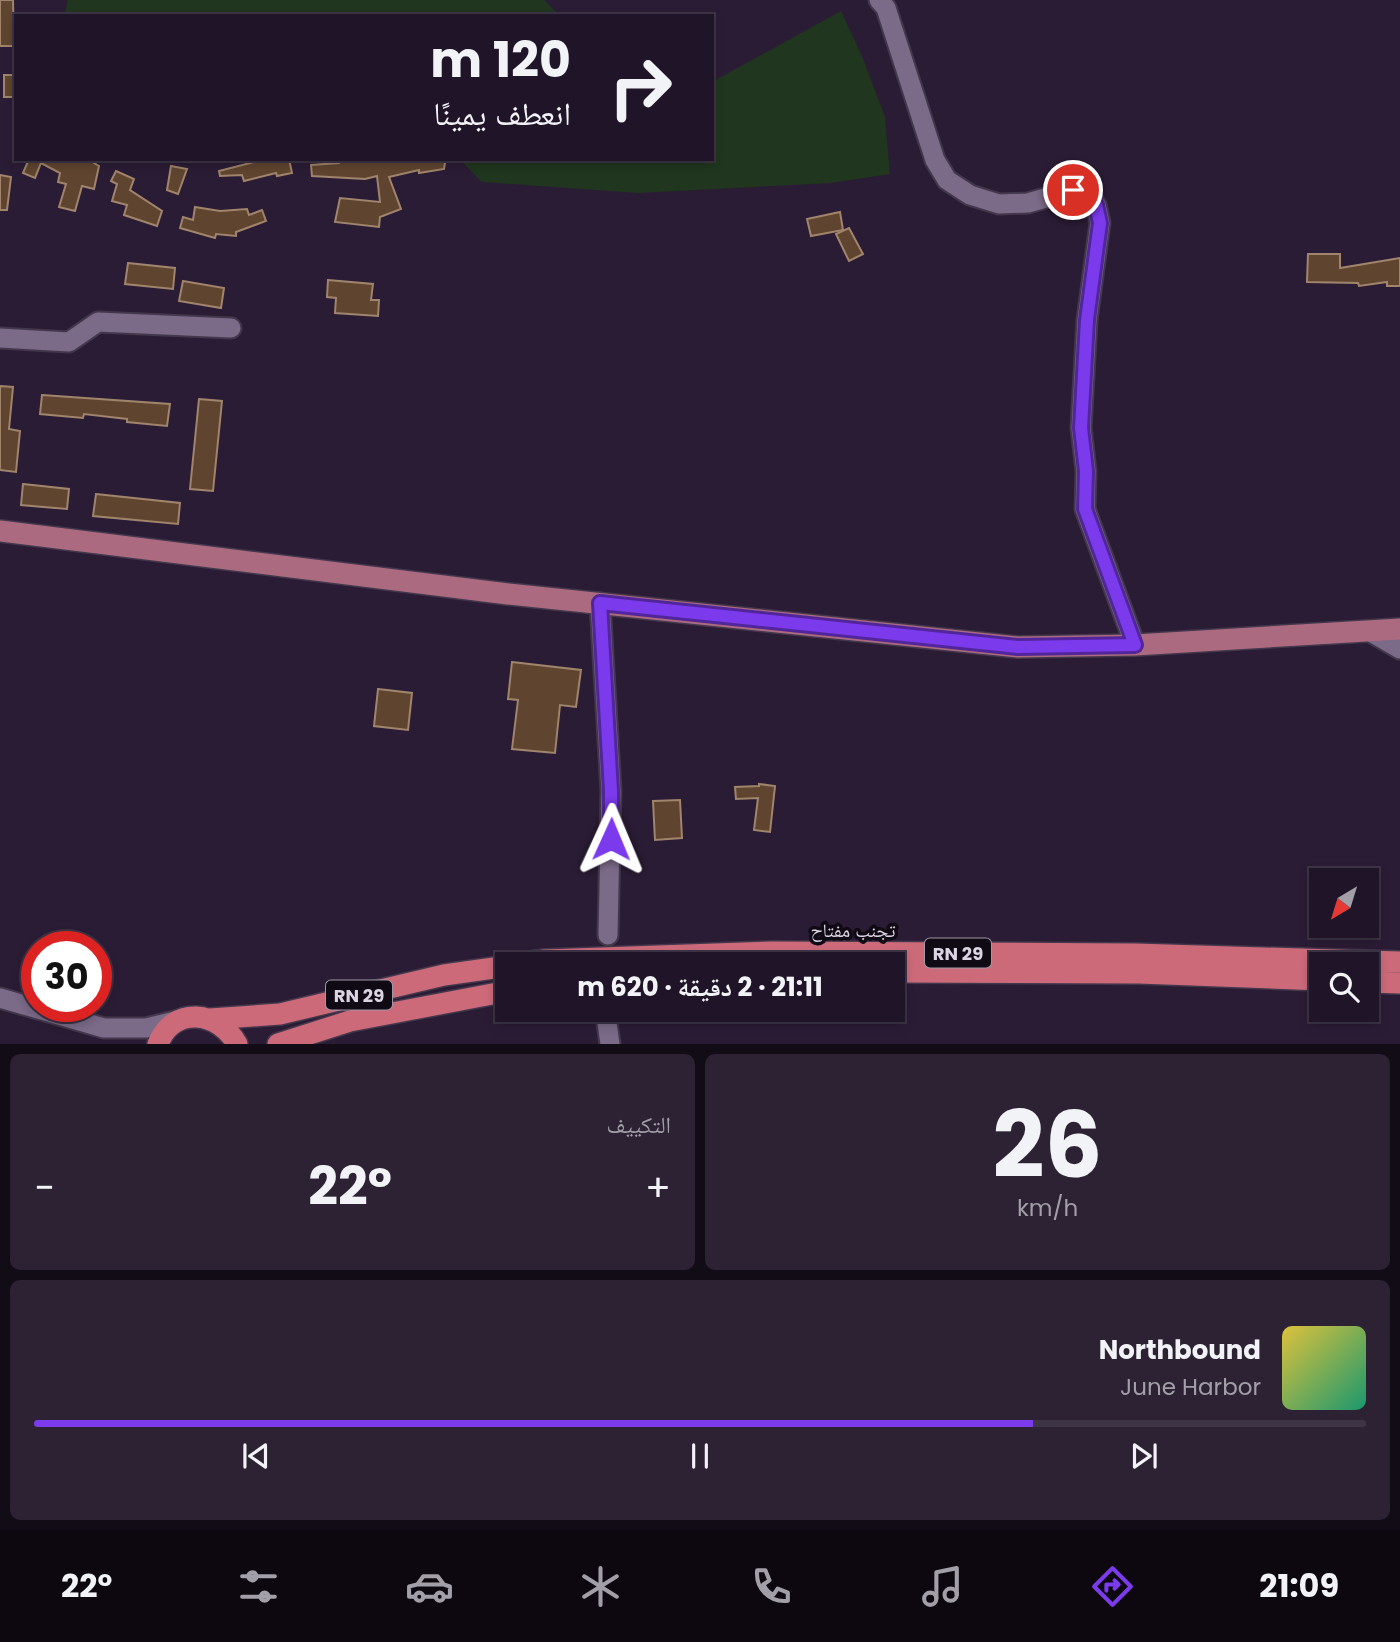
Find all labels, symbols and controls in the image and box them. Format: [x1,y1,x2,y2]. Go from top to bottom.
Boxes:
text: 120 m [430,26,571,94]
icon: right [595,42,686,133]
text: انعطف يمينًا [433,91,571,136]
pin [1043,160,1103,220]
icon: arrive [1054,171,1092,209]
position arrow [574,802,648,876]
north arrow [1309,868,1379,938]
map controls [1309,868,1379,1022]
street label: تجنب مفتاح [810,917,896,944]
speed limit sign: 30 [21,931,112,1022]
road number: RN 29 [925,938,991,968]
button: search [1309,952,1379,1022]
text: 21:11 · 2 دقيقة · 620 m [577,969,823,1005]
road number: RN 29 [326,980,392,1010]
text: 26 [993,1081,1102,1209]
text: التكييف [606,1109,671,1141]
text: 22° [308,1150,392,1223]
text: − [34,1161,55,1214]
text: + [645,1161,671,1214]
text: km/h [1017,1192,1078,1224]
text: Northbound [1099,1332,1261,1368]
text: June Harbor [1120,1371,1261,1403]
icon: previous [237,1437,275,1475]
icon: pause [681,1437,719,1475]
icon: next [1125,1437,1163,1475]
icon: filters [234,1562,283,1611]
icon: car [405,1562,454,1611]
icon: climate [576,1562,625,1611]
icon: phone [747,1562,796,1611]
icon: music [918,1562,967,1611]
icon: directions [1088,1562,1137,1611]
text: 22° [61,1563,112,1608]
text: 21:09 [1259,1563,1339,1608]

